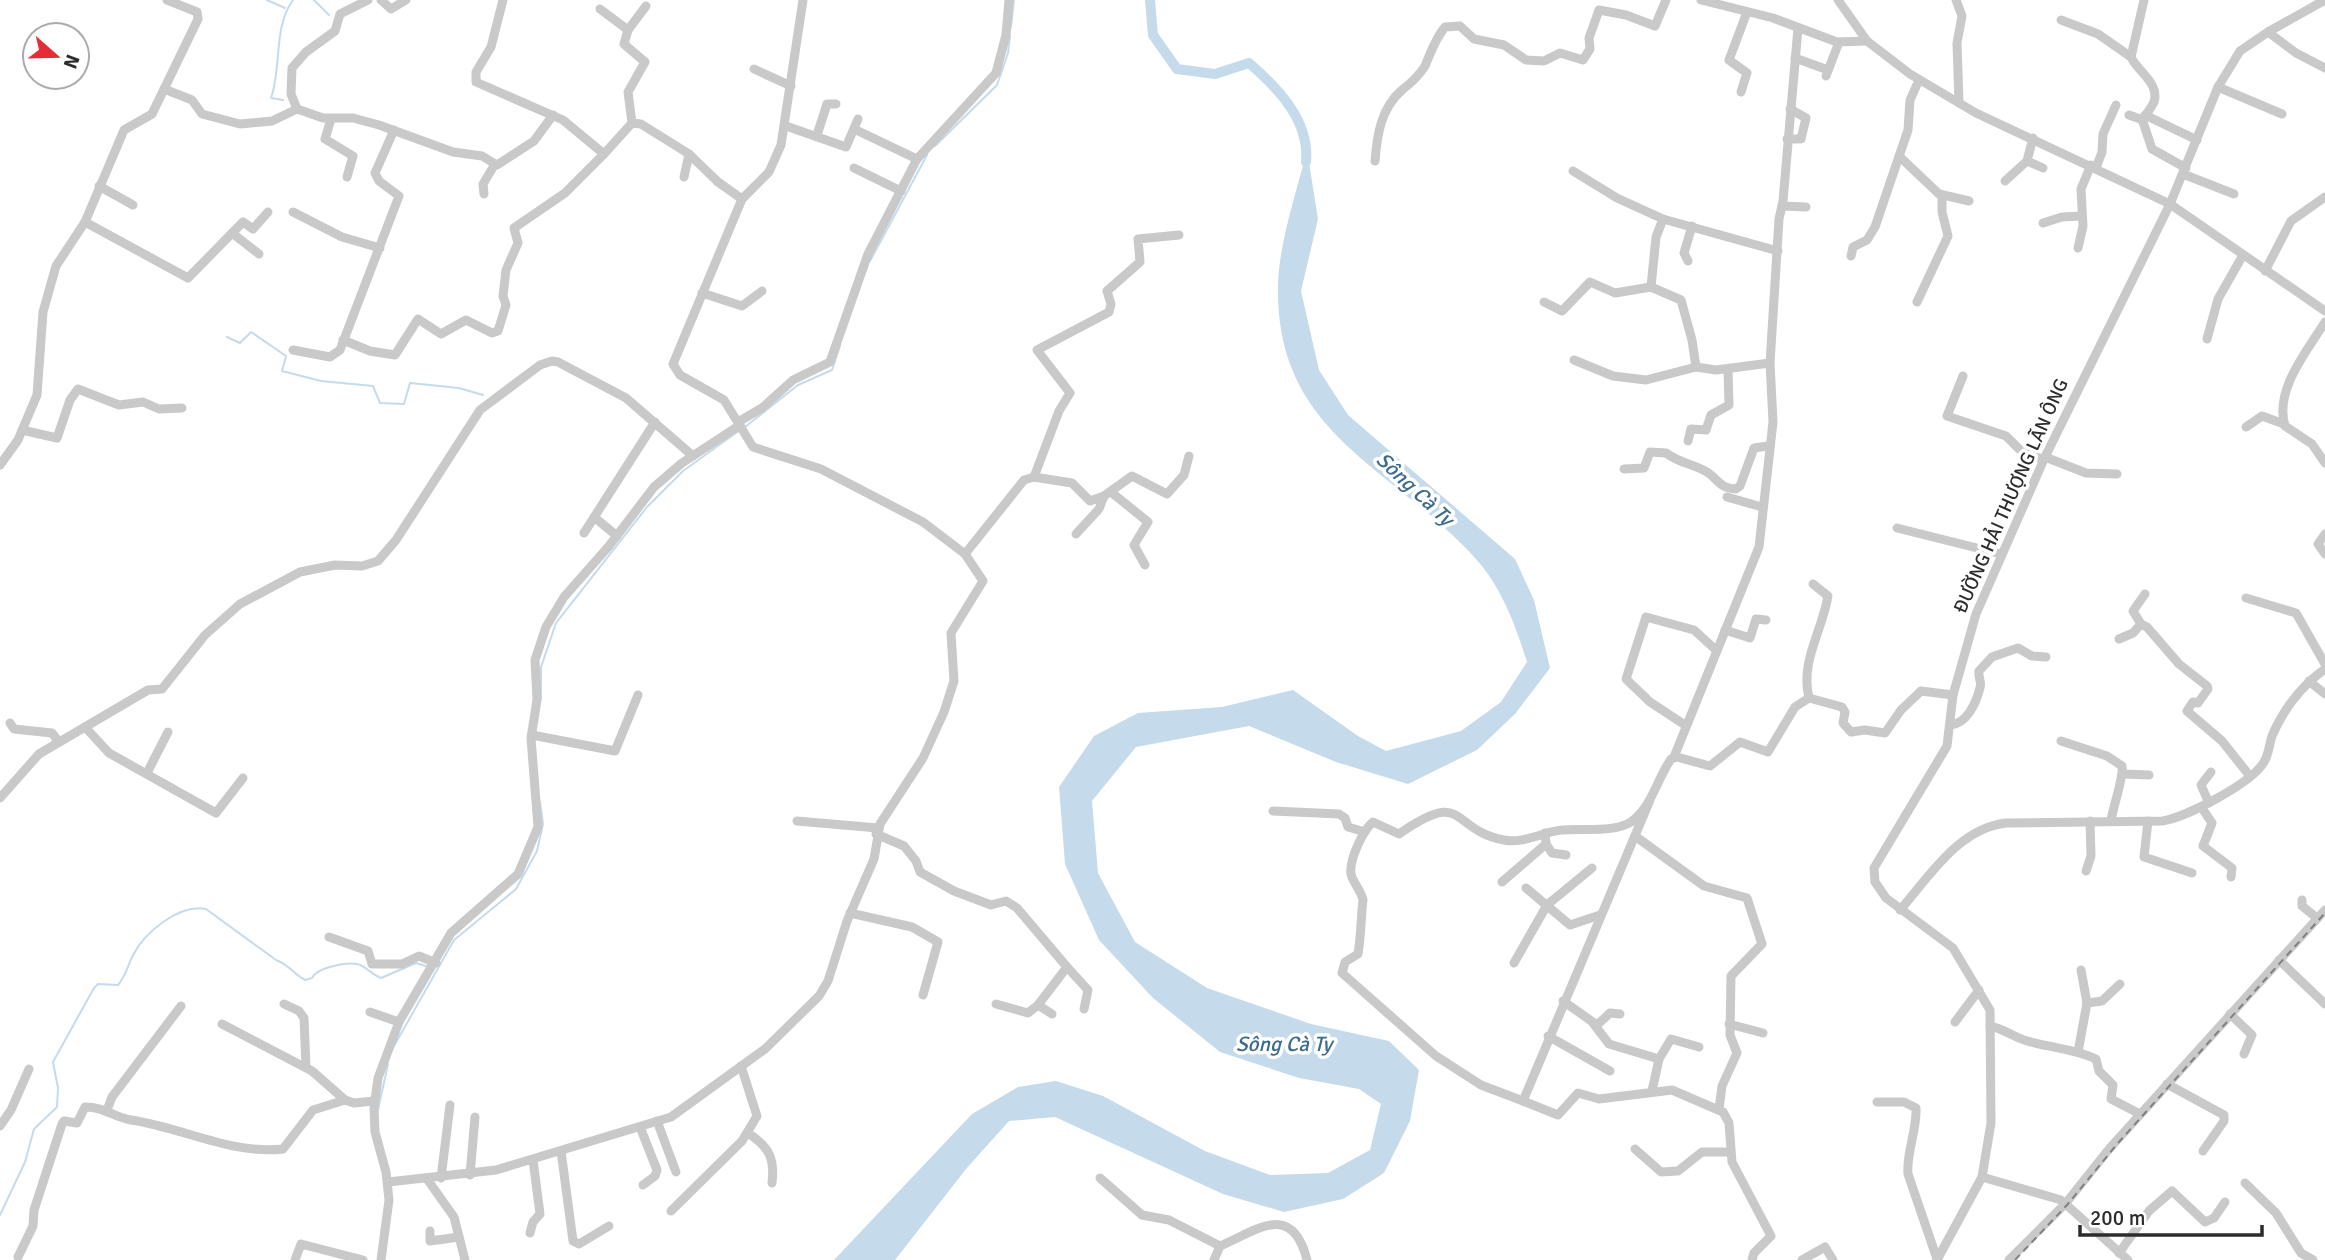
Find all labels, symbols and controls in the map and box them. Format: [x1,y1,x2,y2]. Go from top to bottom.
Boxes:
north arrow [21,21,91,91]
text: N [57,51,85,72]
street label: ĐƯỜNG HẢI THƯỢNG LÃN ÔNG [1947,375,2074,617]
water label: Sông Cà Ty [1371,447,1461,533]
water label: Sông Cà Ty [1236,1031,1335,1057]
scale bar [2080,1194,2262,1238]
text: 200 m [2090,1205,2145,1231]

